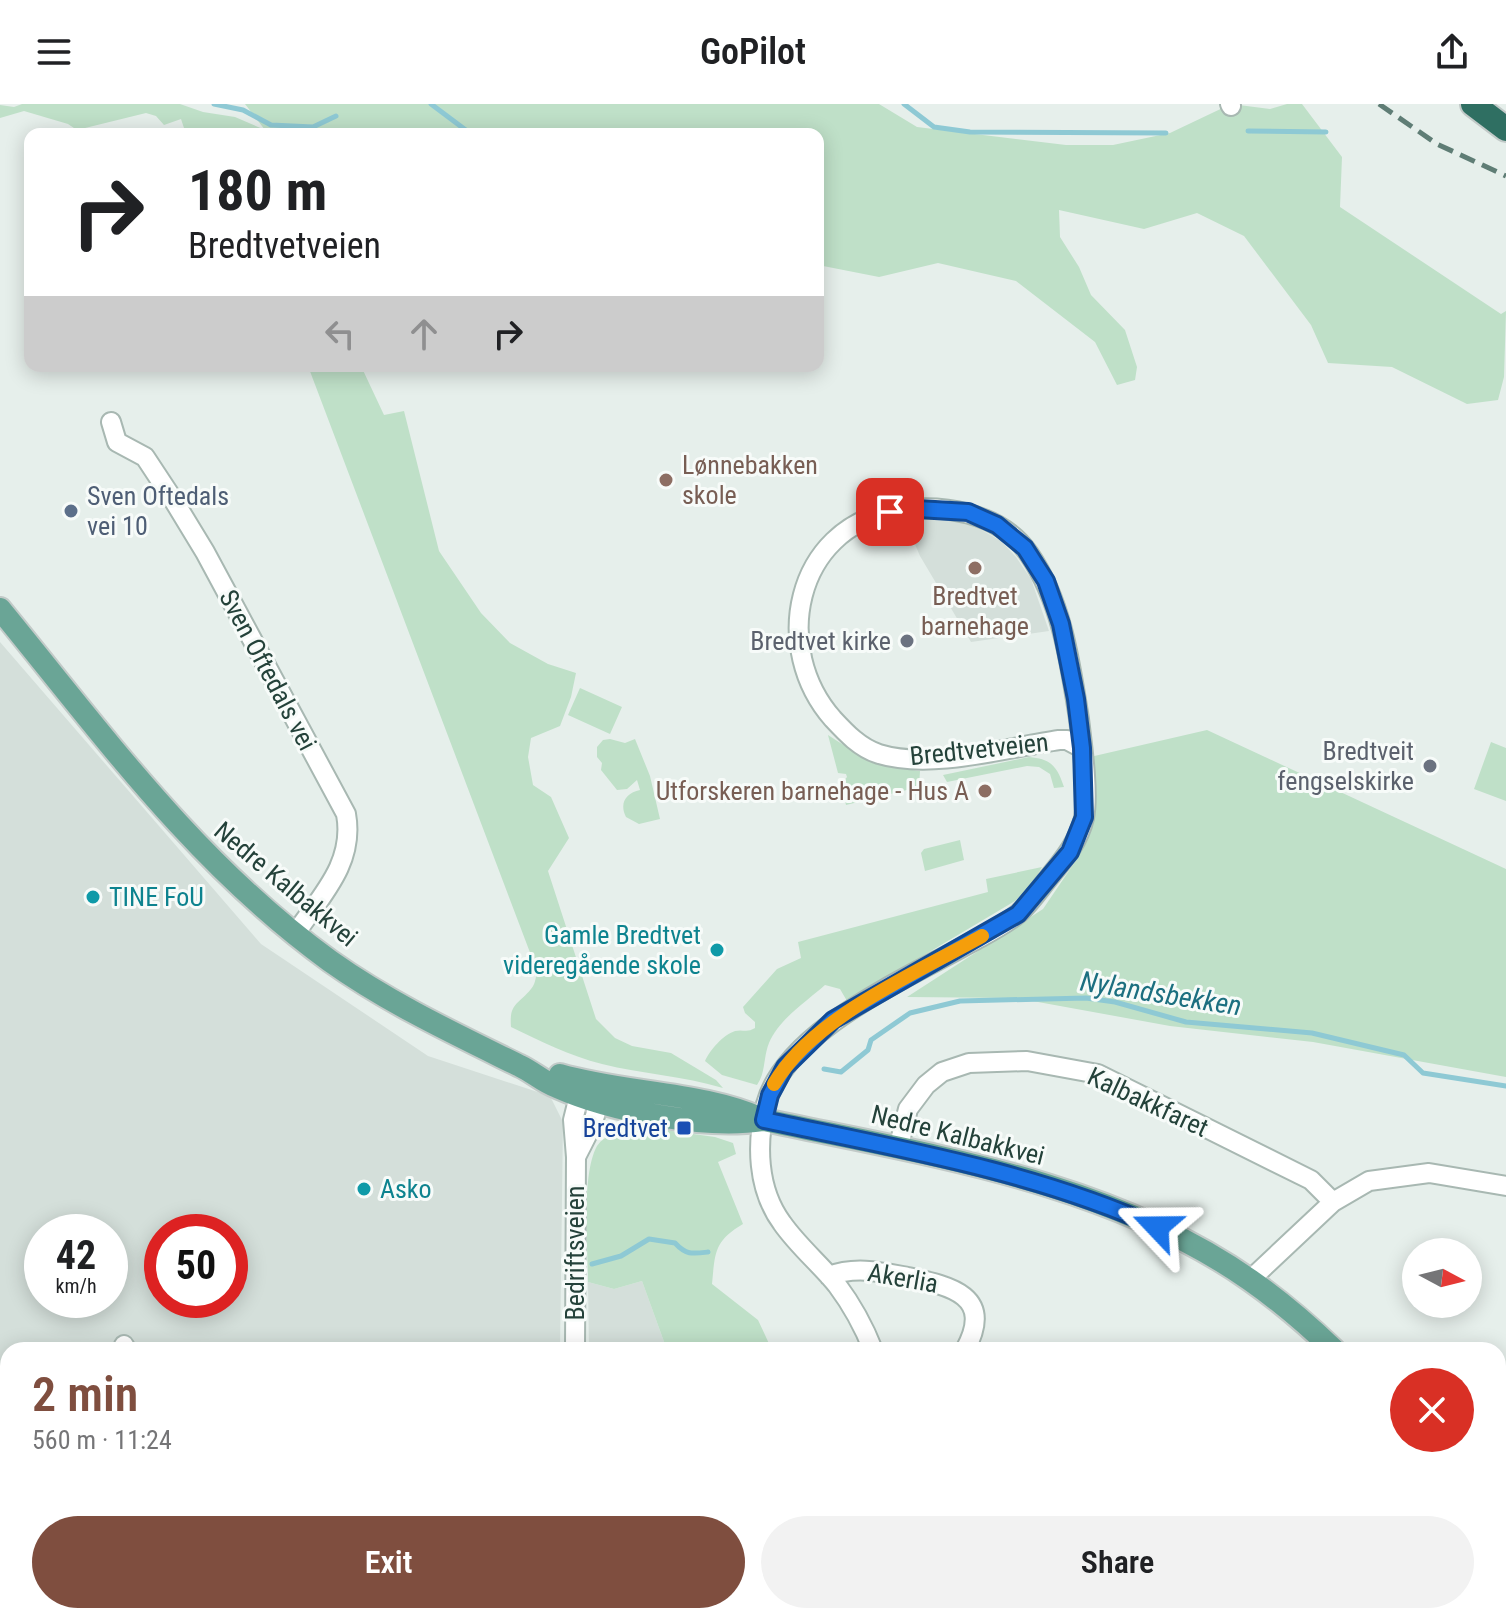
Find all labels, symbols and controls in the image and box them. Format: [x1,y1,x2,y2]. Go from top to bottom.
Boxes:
icon: menu [32,30,76,74]
icon: share [1430,30,1474,74]
text: GoPilot [700,31,806,73]
text: 180 m [188,158,327,224]
icon: right [56,160,160,264]
text: Bredtvetveien [188,225,381,267]
icon: left [318,312,362,356]
icon: ahead [402,312,446,356]
icon: right [486,312,530,356]
place label: Lønnebakken skole [682,450,818,510]
marker: Lønnebakken skole [657,471,675,489]
pin [856,478,924,546]
place label: Sven Oftedals vei 10 [87,481,229,541]
icon: arrive [868,490,912,534]
marker: Sven Oftedals vei 10 [62,502,80,520]
marker: Bredtvet barnehage [966,559,984,577]
place label: Bredtvet barnehage [921,581,1029,641]
street label: Sven Oftedals vei [213,585,323,755]
place label: Bredtvet kirke [750,626,891,656]
marker: Bredtvet kirke [898,632,916,650]
street label: Bredtvetveien [908,727,1050,771]
place label: Bredtveit fengselskirke [1277,736,1414,796]
marker: Bredtveit fengselskirke [1421,757,1439,775]
place label: Utforskeren barnehage - Hus A [656,776,969,806]
marker: Utforskeren barnehage - Hus A [976,782,994,800]
street label: Nedre Kalbakkvei [208,815,364,953]
place label: TINE FoU [109,882,204,912]
marker: TINE FoU [84,888,102,906]
place label: Gamle Bredtvet videregående skole [503,920,701,980]
marker: Gamle Bredtvet videregående skole [708,941,726,959]
water label: Nylandsbekken [1078,964,1244,1023]
street label: Kalbakkfaret [1083,1061,1213,1143]
street label: Nedre Kalbakkvei [868,1099,1048,1171]
place label: Bredtvet [583,1113,668,1143]
marker: Bredtvet [675,1119,693,1137]
place label: Asko [380,1174,432,1204]
marker: Asko [355,1180,373,1198]
position arrow [1115,1185,1199,1269]
street label: Bedriftsveien [560,1186,590,1320]
speed limit sign: 50 [144,1214,248,1318]
text: 42 [56,1232,96,1279]
north arrow [1402,1238,1482,1318]
map controls [1402,1238,1482,1318]
street label: Akerlia [865,1257,941,1299]
text: km/h [55,1274,97,1298]
text: 2 min [32,1366,138,1423]
button: close [1390,1368,1474,1452]
text: 560 m · 11:24 [32,1425,172,1455]
button: Exit [32,1516,745,1608]
button: Share [761,1516,1474,1608]

